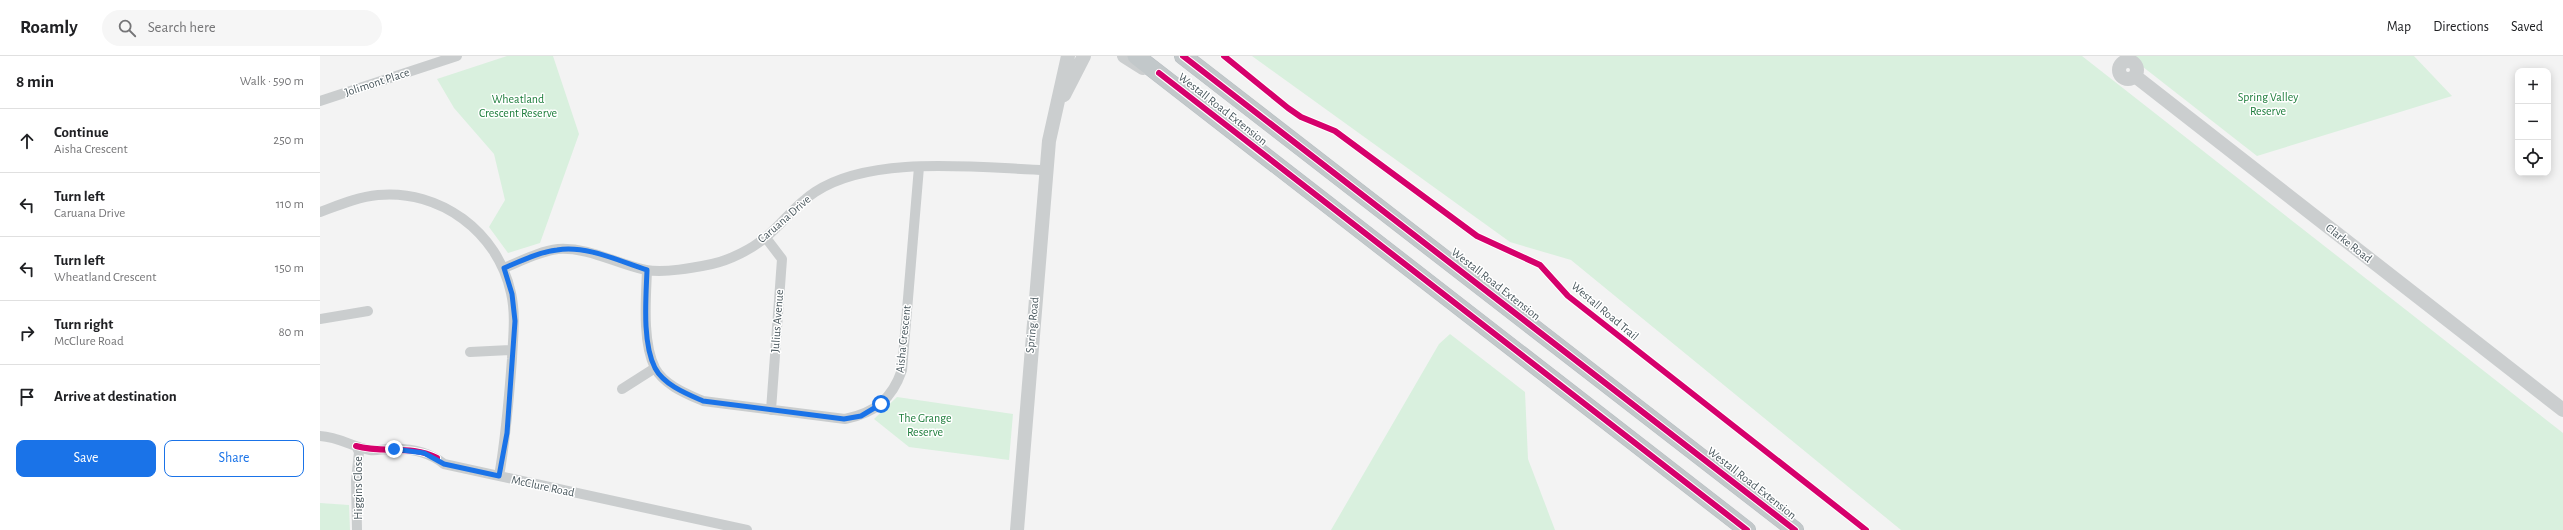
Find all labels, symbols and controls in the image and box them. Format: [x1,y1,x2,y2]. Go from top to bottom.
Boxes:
search box [102,10,382,46]
icon: search [116,17,138,39]
text: Roamly [20,18,78,37]
text: Search here [148,20,216,35]
text: Map [2387,20,2411,34]
text: Directions [2433,20,2489,34]
text: Saved [2511,20,2543,34]
street label: Jolimont Place [343,66,411,98]
map controls [2515,68,2551,176]
button: + [2515,68,2551,104]
street label: Westall Road Extension [1176,71,1270,147]
text: 8 min [16,73,54,90]
text: Walk · 590 m [240,75,304,88]
park label: Spring Valley Reserve [2238,91,2298,117]
park label: Wheatland Crescent Reserve [479,93,557,119]
button: − [2515,104,2551,140]
text: Continue [54,125,109,140]
icon: ahead [16,130,38,152]
text: 250 m [273,134,304,147]
button: locate [2515,140,2551,176]
text: Aisha Crescent [54,143,128,156]
text: Turn left [54,189,105,204]
street label: Caruana Drive [755,193,813,245]
icon: left [16,194,38,216]
text: 110 m [276,198,304,211]
text: Caruana Drive [54,207,125,220]
street label: Clarke Road [2324,221,2374,265]
street label: Westall Road Extension [1449,246,1543,322]
text: Turn left [54,253,105,268]
icon: left [16,258,38,280]
text: 150 m [275,262,304,275]
text: Wheatland Crescent [54,271,156,284]
street label: Westall Road Trail [1569,280,1641,342]
street label: Julius Avenue [769,289,785,353]
street label: Spring Road [1024,296,1040,354]
street label: Aisha Crescent [893,304,913,373]
text: Turn right [54,317,113,332]
icon: right [16,322,38,344]
text: 80 m [278,326,304,339]
text: McClure Road [54,335,124,348]
icon: arrive [16,386,38,408]
text: Arrive at destination [54,389,177,404]
route start [872,395,890,413]
park label: The Grange Reserve [898,412,952,438]
button: Save [16,440,156,477]
button: Share [164,440,304,477]
route end [385,440,403,458]
street label: Westall Road Extension [1705,445,1799,521]
street label: Higgins Close [352,456,364,520]
street label: McClure Road [510,473,576,499]

